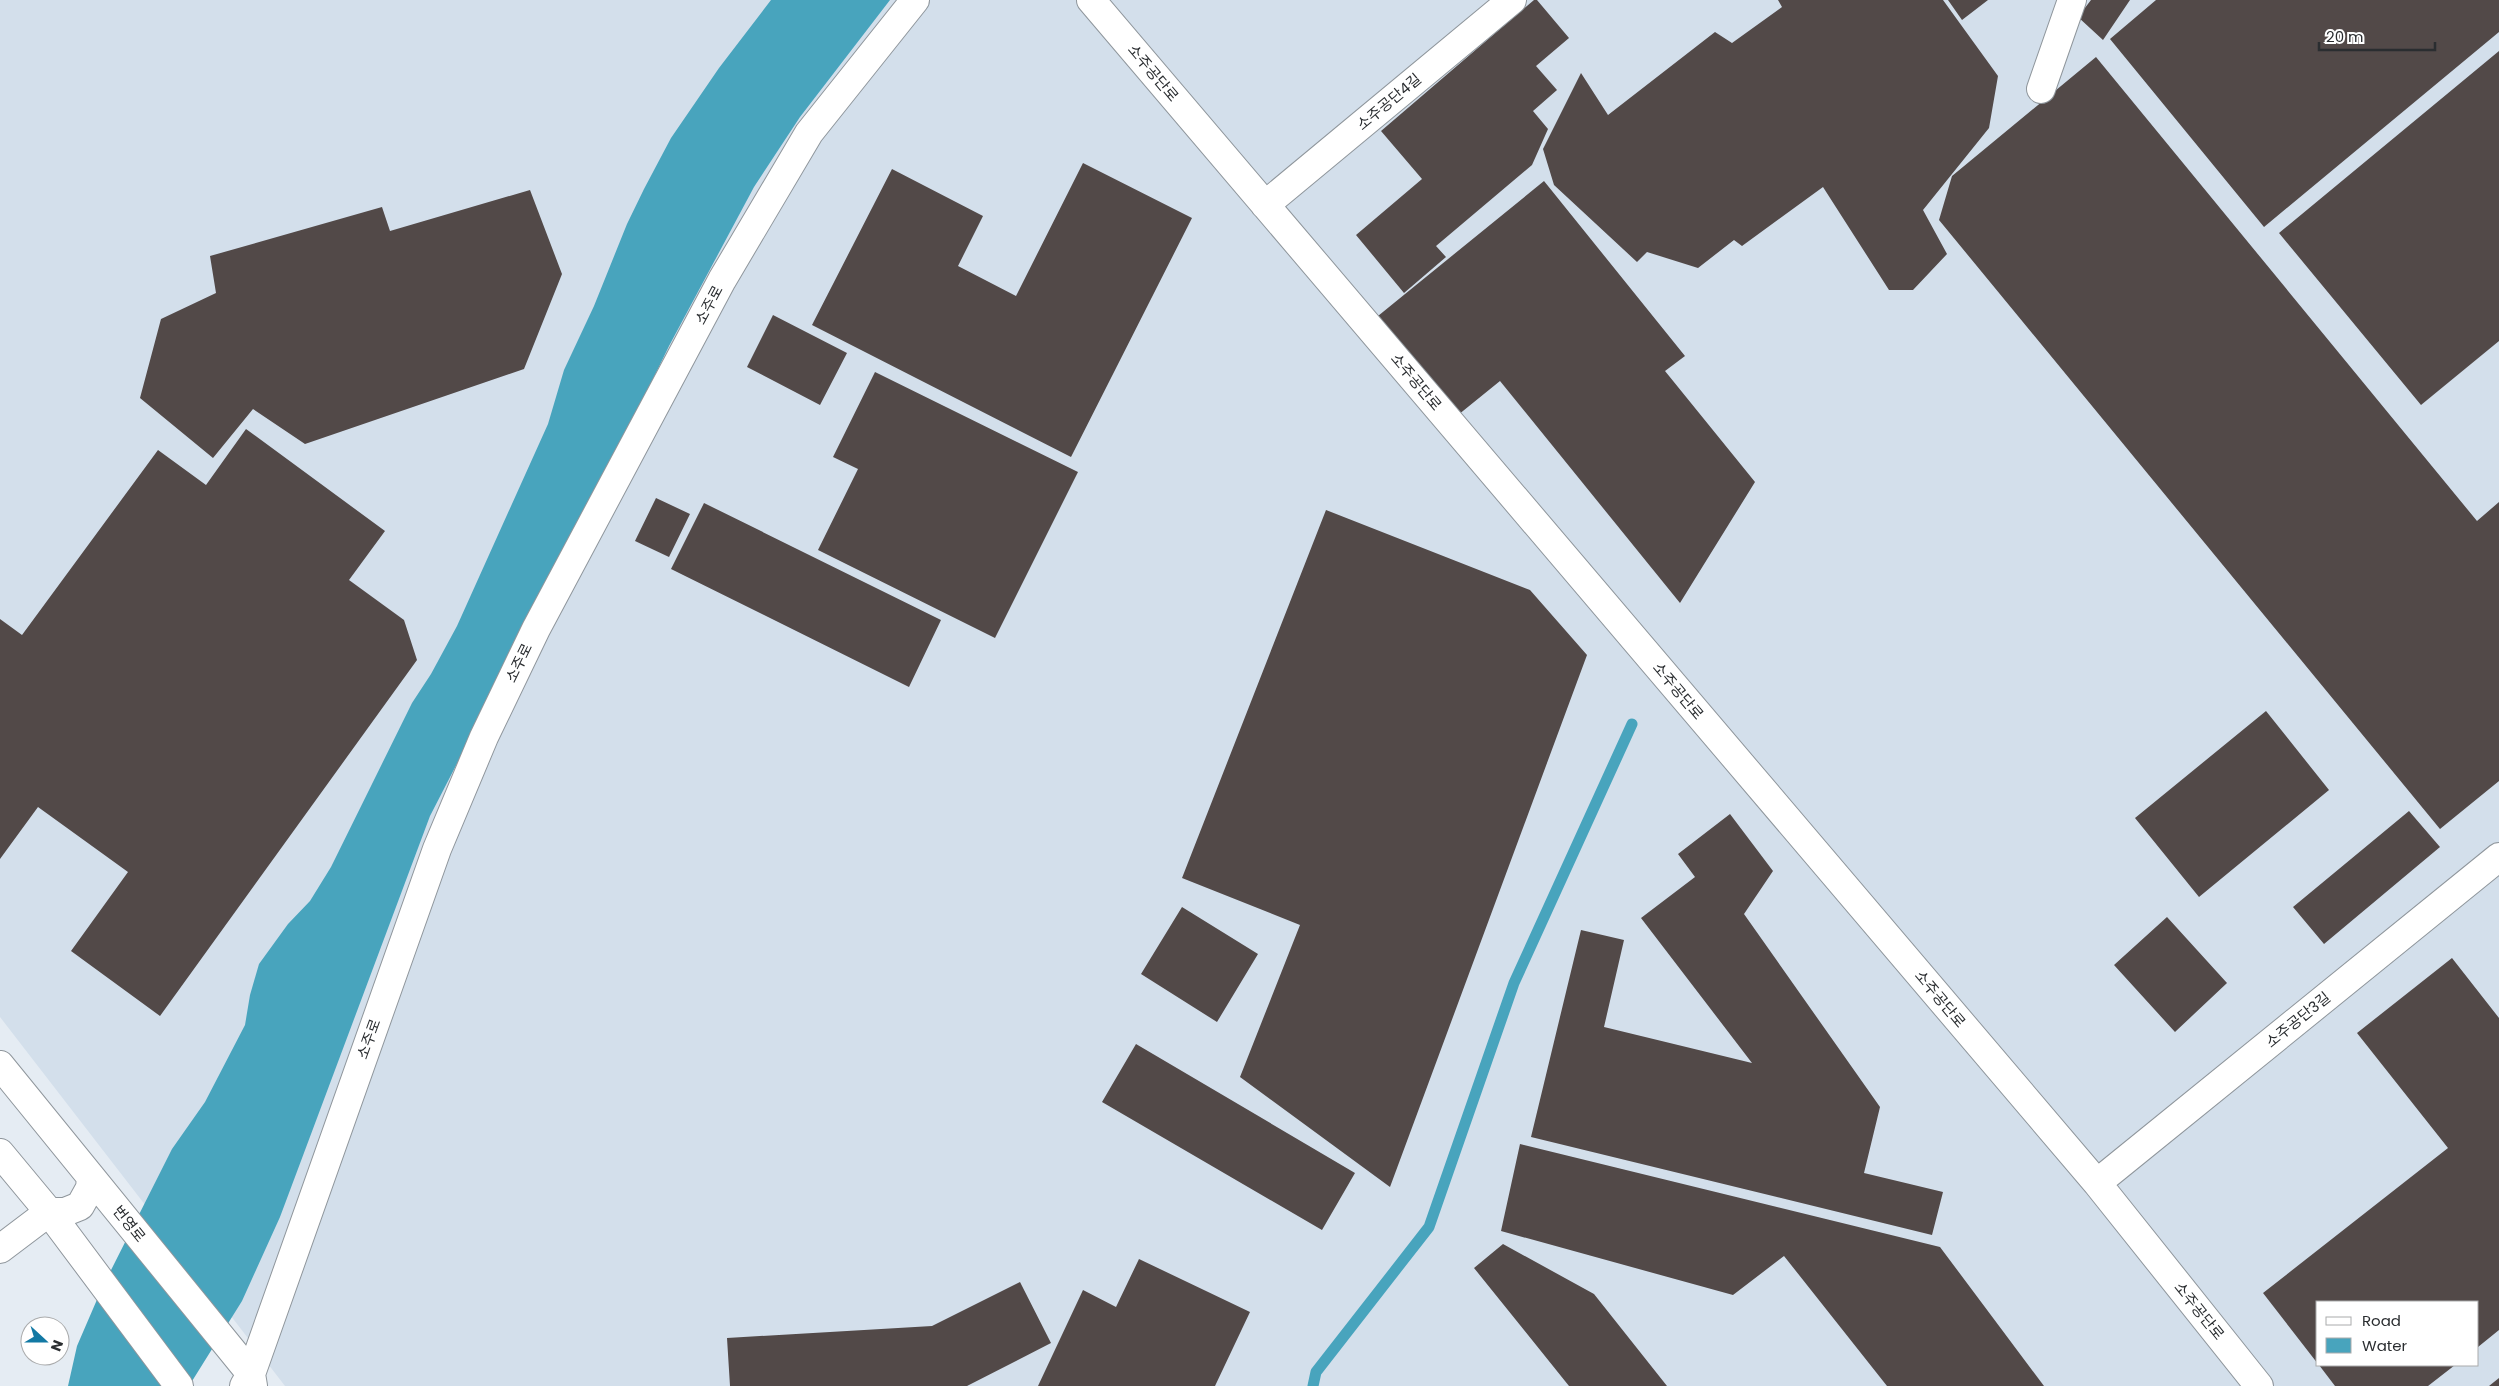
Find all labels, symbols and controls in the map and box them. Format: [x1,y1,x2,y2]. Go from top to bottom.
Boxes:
scale bar [2319,20,2435,52]
text: 20 m [2326,26,2364,47]
street label: 소주공단로 [1123,39,1184,106]
street label: 소주공단4길 [1352,68,1425,135]
street label: 소주로 [690,282,728,328]
street label: 소주공단로 [1386,348,1447,415]
street label: 소주로 [500,640,537,686]
street label: 소주공단로 [1648,657,1709,724]
street label: 소주공단로 [1910,965,1971,1032]
street label: 소주공단3길 [2261,987,2335,1052]
street label: 소주로 [352,1016,385,1062]
street label: 번영로 [108,1201,151,1246]
street label: 소주공단로 [2170,1277,2229,1344]
legend [2316,1301,2479,1366]
text: Road [2362,1310,2401,1331]
north arrow [20,1316,70,1366]
text: Water [2362,1335,2408,1356]
text: N [46,1337,68,1354]

